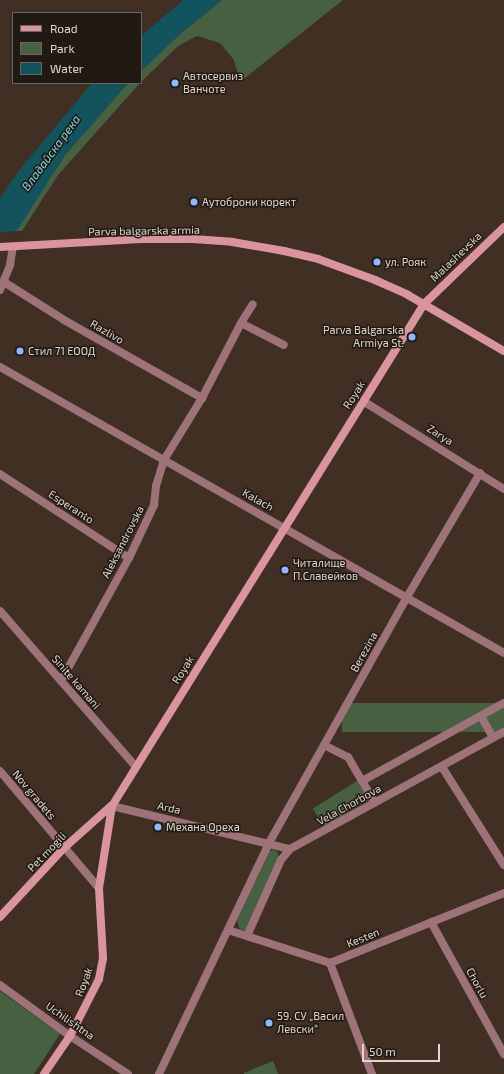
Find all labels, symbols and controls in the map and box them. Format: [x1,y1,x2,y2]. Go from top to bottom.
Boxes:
legend [12,12,142,84]
text: Road [50,21,78,35]
text: Park [50,41,75,55]
text: Water [50,61,84,75]
place label: Автосервиз Ванчоте [183,70,243,96]
marker: Автосервиз Ванчоте [170,78,180,88]
water label: Владайска река [19,112,83,194]
place label: Аутоброни корект [202,195,296,209]
marker: Аутоброни корект [189,197,199,207]
street label: Parva balgarska armia [88,223,200,239]
street label: Malashevska [428,229,484,285]
place label: ул. Рояк [385,255,426,269]
marker: ул. Рояк [372,257,382,267]
street label: Razlivo [88,317,126,347]
place label: Parva Balgarska Armiya St. [323,324,404,350]
marker: Parva Balgarska Armiya St. [407,332,417,342]
place label: Стил 71 ЕООД [28,344,95,358]
marker: Стил 71 ЕООД [15,346,25,356]
street label: Royak [340,379,368,411]
street label: Zarya [424,422,456,448]
street label: Kalach [240,486,276,514]
street label: Esperanto [46,487,96,527]
street label: Aleksandrovska [99,504,147,580]
place label: Читалище П.Славейков [293,557,358,583]
marker: Читалище П.Славейков [280,565,290,575]
street label: Berezina [348,630,380,674]
street label: Sinite kamani [49,652,103,712]
street label: Royak [169,654,197,686]
street label: Nov gradets [9,767,59,823]
street label: Vela Chorbova [315,782,383,828]
street label: Arda [156,799,182,817]
place label: Механа Ореха [166,820,240,834]
marker: Механа Ореха [153,822,163,832]
street label: Pet mogili [25,830,69,874]
street label: Kesten [345,925,381,951]
street label: Royak [72,965,96,999]
street label: Chorlu [463,965,491,1001]
street label: Uchilishtna [43,999,97,1043]
place label: 59. СУ „Васил Левски“ [277,1010,344,1036]
marker: 59. СУ „Васил Левски“ [264,1018,274,1028]
scale bar [364,1036,442,1062]
text: 50 m [369,1044,396,1058]

